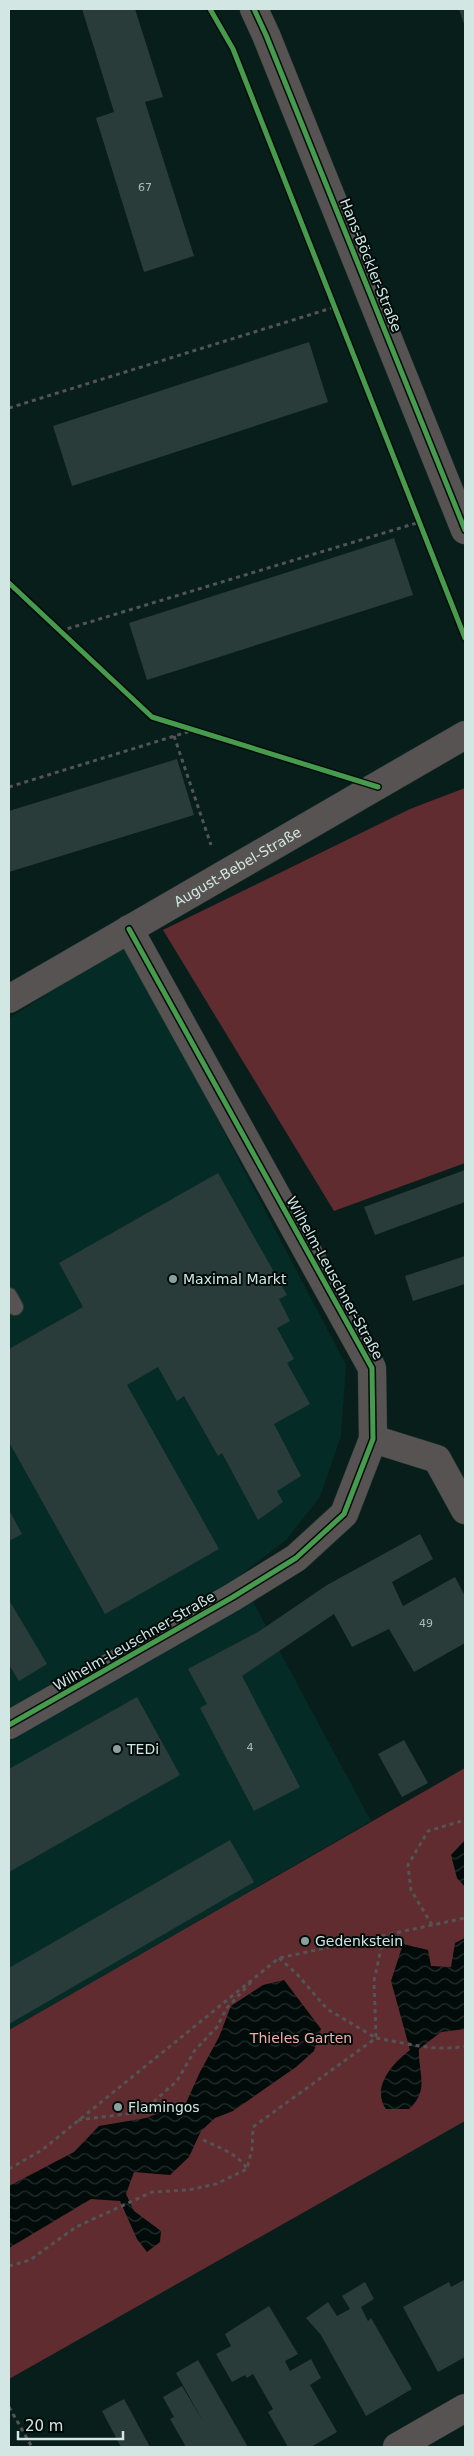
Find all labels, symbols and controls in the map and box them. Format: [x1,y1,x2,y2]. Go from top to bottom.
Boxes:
house number: 67 [138,181,152,194]
street label: Hans-Böckler-Straße [337,196,405,334]
street label: August-Bebel-Straße [171,824,304,910]
street label: Wilhelm-Leuschner-Straße [283,1194,387,1362]
place label: Maximal Markt [183,1271,287,1287]
marker: Maximal Markt [167,1273,179,1285]
street label: Wilhelm-Leuschner-Straße [50,1588,218,1694]
house number: 49 [419,1617,433,1630]
place label: TEDi [126,1741,159,1757]
house number: 4 [247,1741,254,1754]
marker: TEDi [111,1743,123,1755]
place label: Gedenkstein [315,1933,403,1949]
marker: Gedenkstein [299,1935,311,1947]
park label: Thieles Garten [249,2030,352,2046]
place label: Flamingos [128,2099,200,2115]
marker: Flamingos [112,2101,124,2113]
scale bar [18,2408,122,2440]
text: 20 m [25,2417,63,2435]

